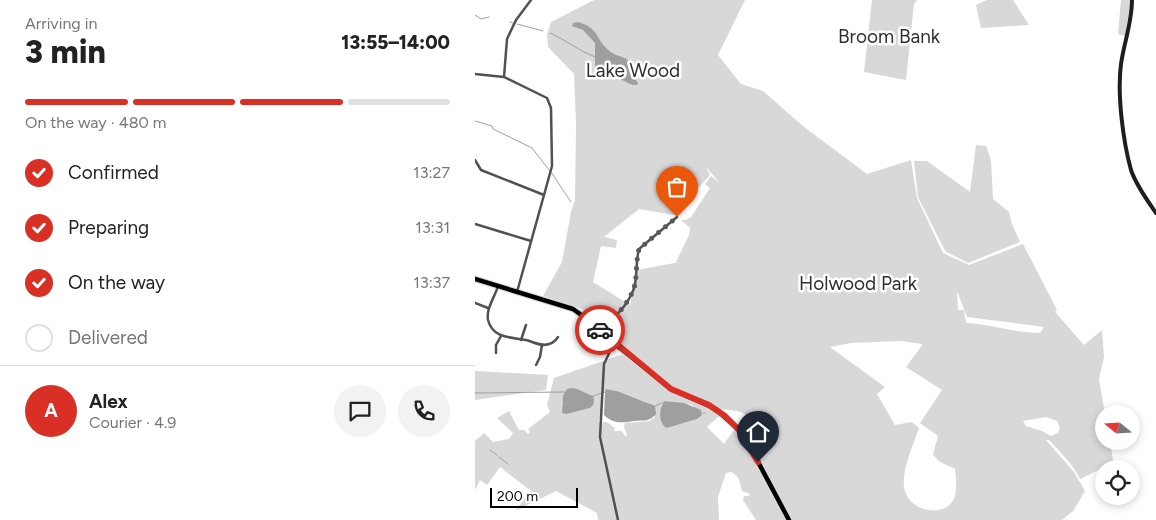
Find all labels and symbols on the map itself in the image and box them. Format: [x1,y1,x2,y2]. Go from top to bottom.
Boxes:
park label: Broom Bank [838,25,941,48]
park label: Lake Wood [586,59,680,82]
pin [656,166,698,217]
park label: Holwood Park [799,272,918,295]
courier [575,305,625,355]
north arrow [1095,405,1140,450]
pin [737,411,779,462]
scale bar [490,485,577,508]

